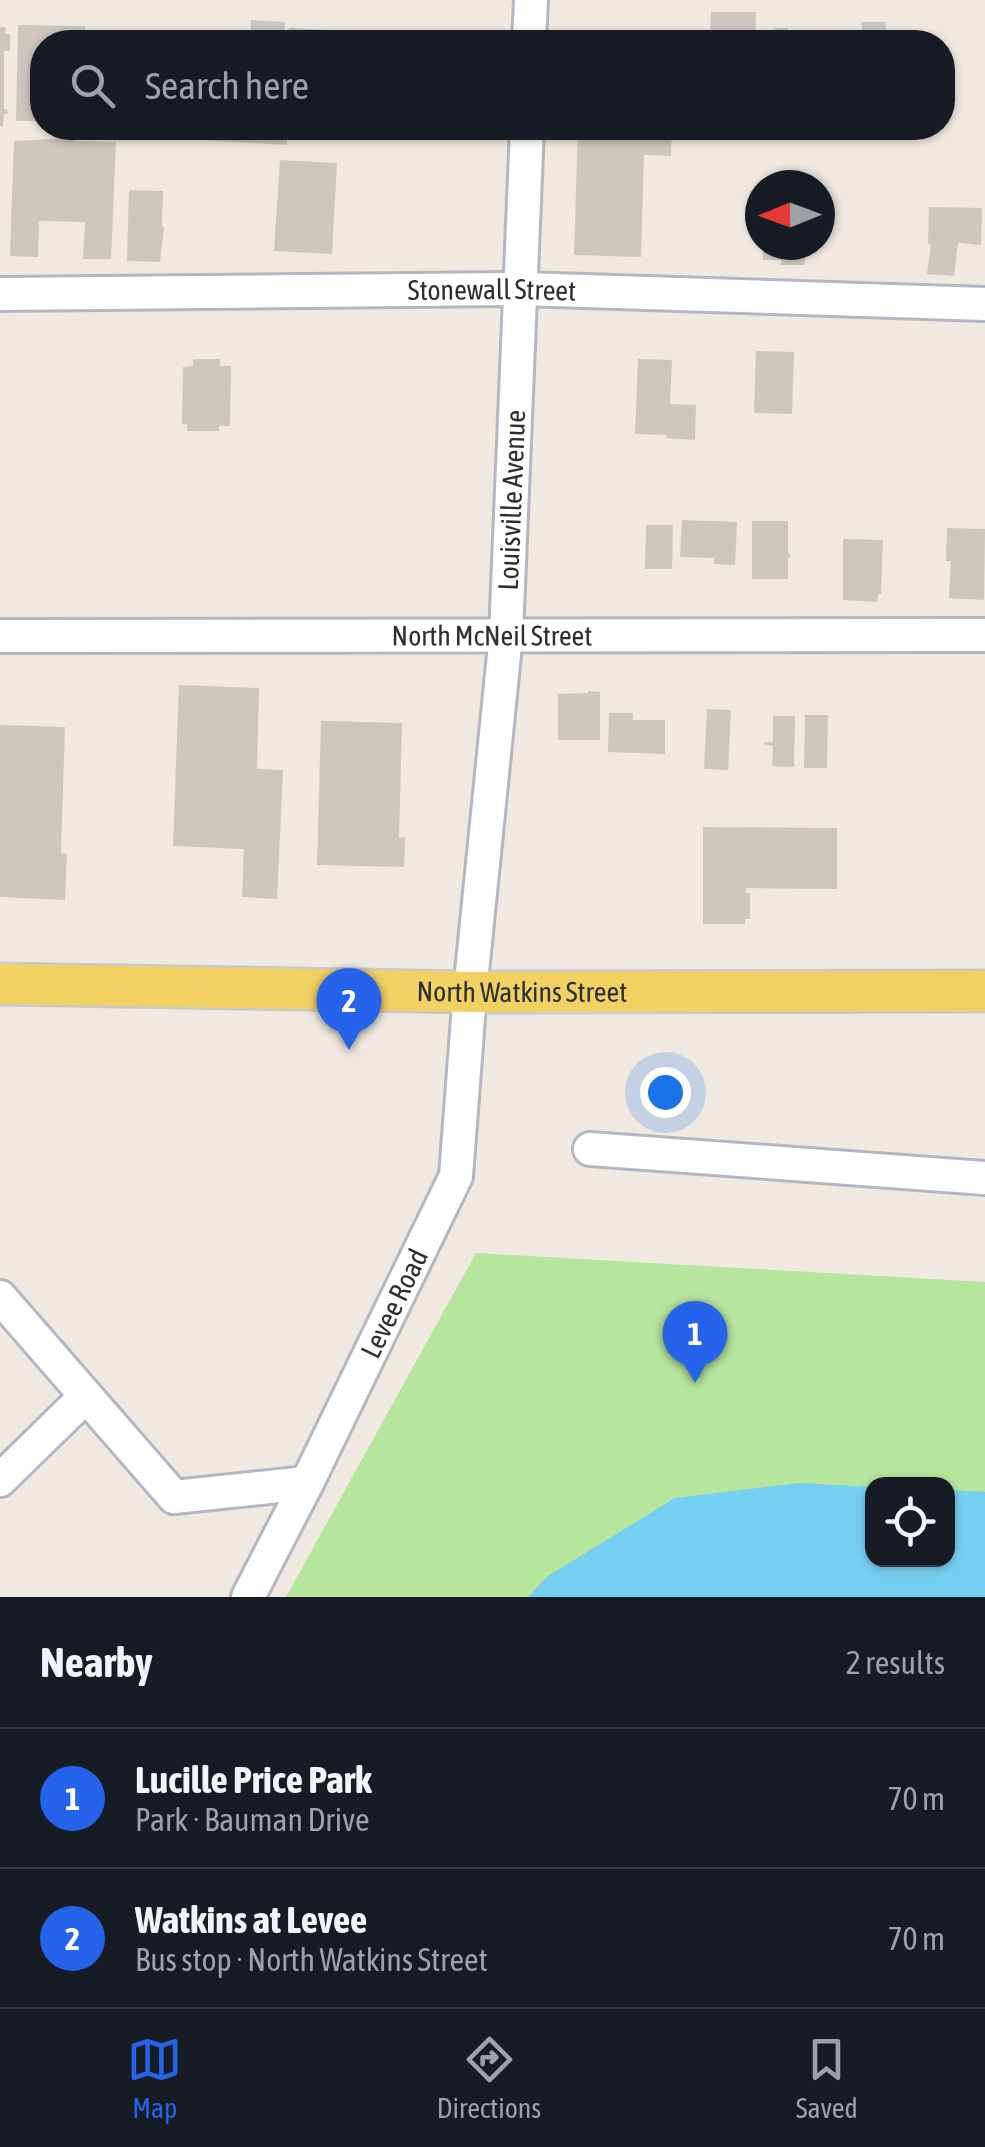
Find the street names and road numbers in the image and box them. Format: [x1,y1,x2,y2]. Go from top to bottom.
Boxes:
street label: Stonewall Street [408,273,577,307]
street label: Louisville Avenue [492,409,531,591]
street label: North McNeil Street [392,619,592,652]
street label: North Watkins Street [416,975,627,1008]
street label: Levee Road [354,1244,434,1363]

